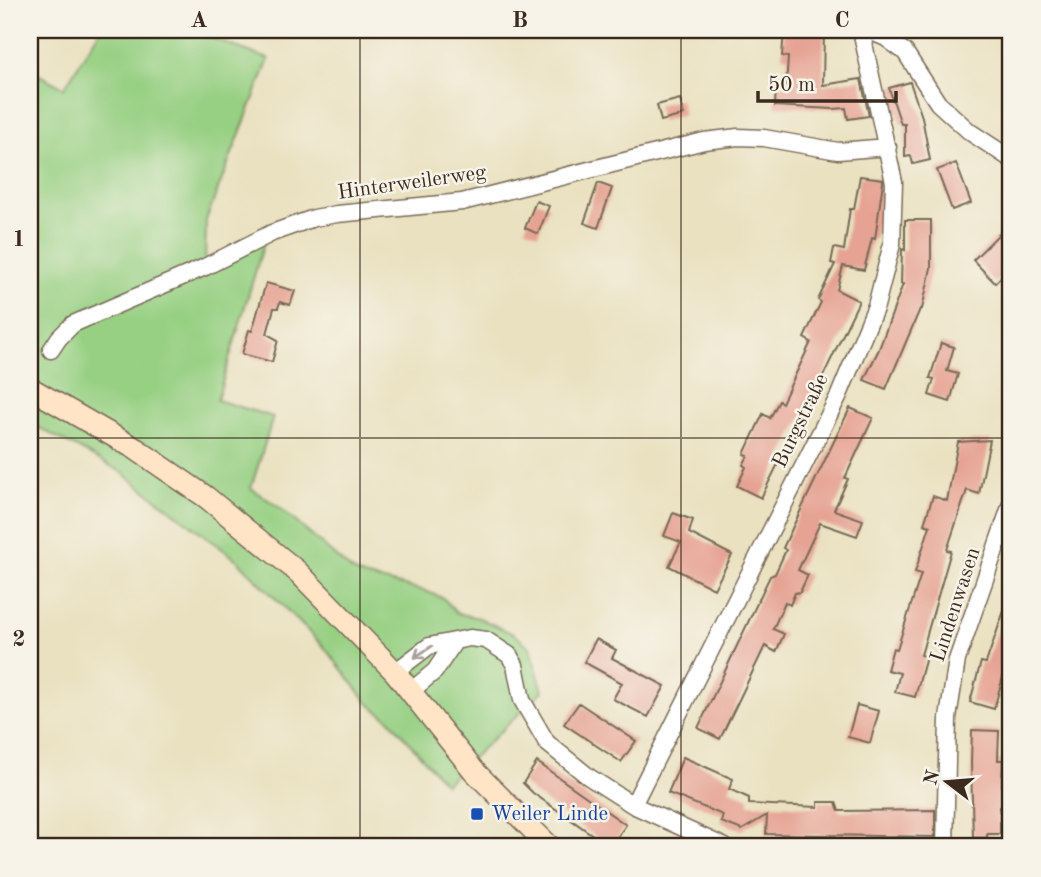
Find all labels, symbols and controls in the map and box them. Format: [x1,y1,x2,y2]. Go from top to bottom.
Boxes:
text: A [190,9,208,32]
text: B [512,9,528,32]
text: C [834,9,850,32]
scale bar [758,60,896,104]
text: 50 m [768,75,815,96]
street label: Hinterweilerweg [336,162,488,204]
text: 1 [12,228,26,251]
street label: Burgstraße [769,371,833,471]
street label: Lindenwasen [928,545,984,665]
text: 2 [12,628,26,651]
one-way arrow [414,644,433,659]
north arrow [912,748,982,818]
text: N [922,768,944,788]
place label: Weiler Linde [491,804,608,825]
marker: Weiler Linde [469,806,485,822]

